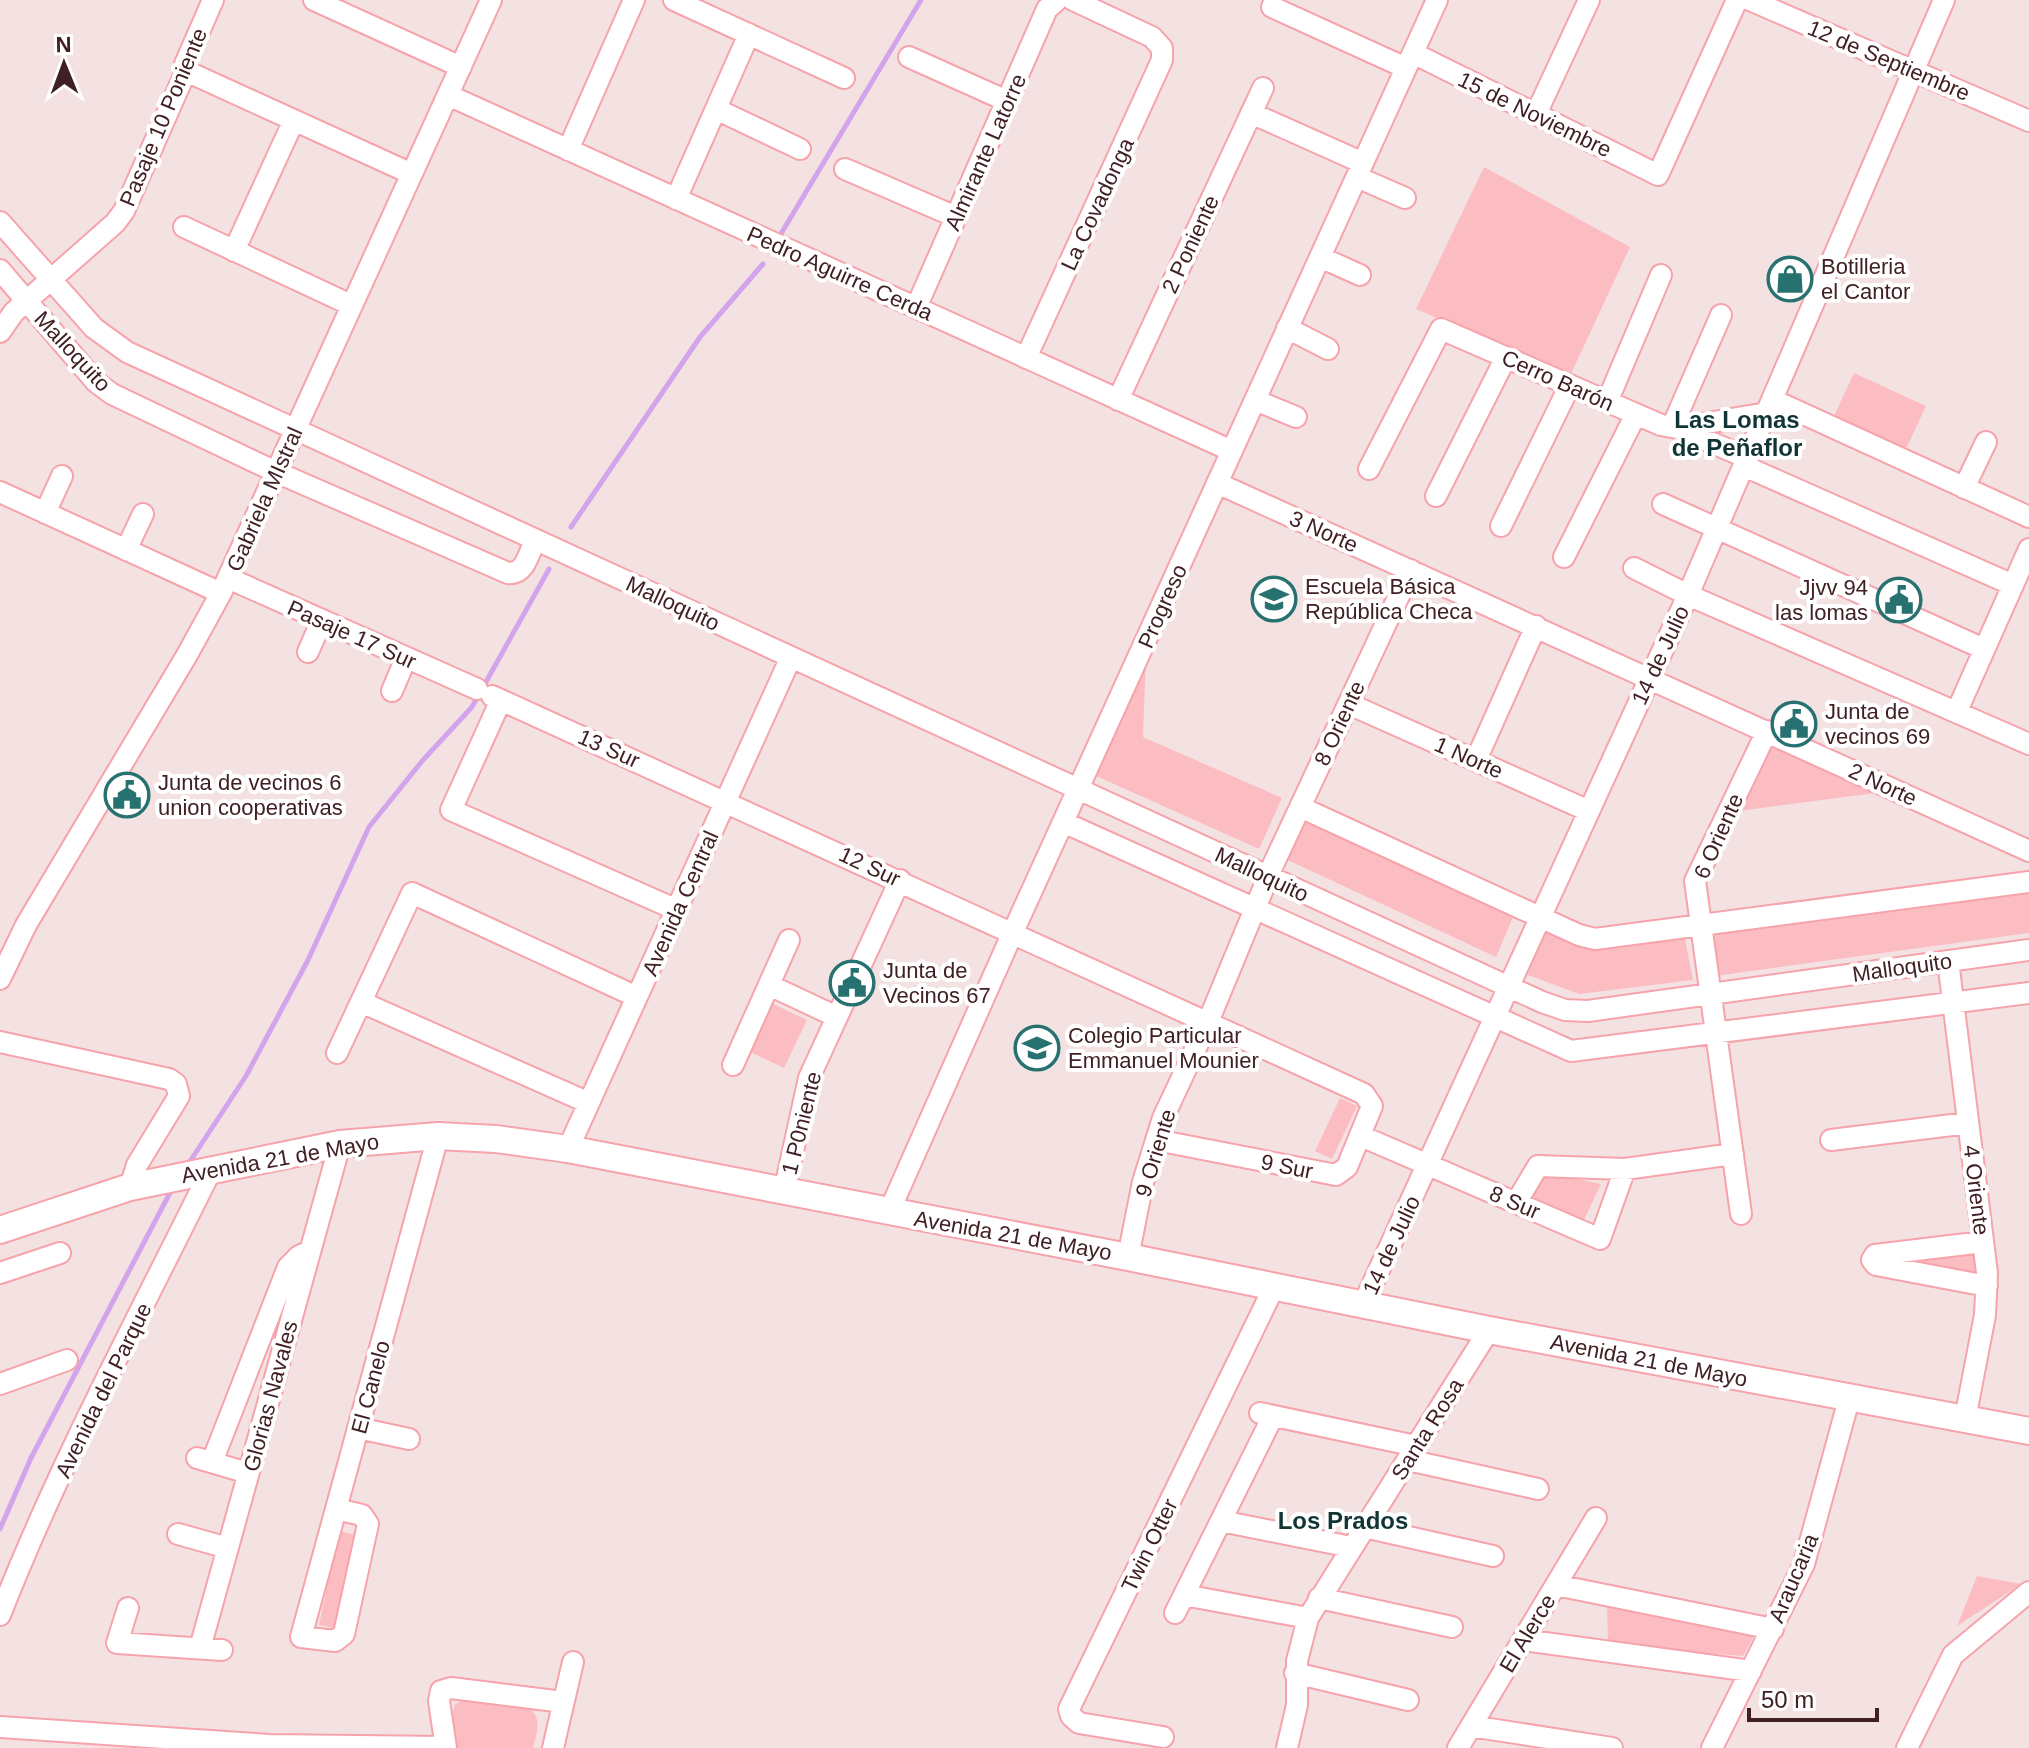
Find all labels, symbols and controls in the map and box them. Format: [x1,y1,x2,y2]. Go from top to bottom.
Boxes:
street label: 12 de Septiembre [1804,15,1974,106]
north arrow [24,24,104,104]
street label: Pasaje 10 Poniente [115,24,212,210]
text: N [55,32,72,57]
street label: 15 de Noviembre [1454,66,1616,162]
street label: Almirante Latorre [940,70,1031,234]
street label: La Covadonga [1056,133,1139,274]
street label: 2 Poniente [1157,191,1224,297]
street label: Pedro Aguirre Cerda [743,221,937,326]
place label: Botilleria el Cantor [1821,254,1910,304]
shop icon: Botilleria el Cantor [1766,255,1814,303]
street label: Malloquito [29,306,116,397]
street label: Cerro Barón [1498,345,1618,416]
district label: Las Lomas de Peñaflor [1672,406,1802,461]
street label: Gabriela MIstral [221,423,307,575]
street label: 3 Norte [1286,505,1362,558]
street label: Progreso [1133,560,1192,652]
street label: Malloquito [622,571,724,636]
place label: Escuela Básica República Checa [1305,574,1473,624]
school or university icon: Escuela Básica República Checa [1250,575,1298,623]
place label: Jjvv 94 las lomas [1775,575,1868,625]
public building icon: Jjvv 94 las lomas [1875,576,1923,624]
street label: Pasaje 17 Sur [284,595,420,674]
street label: 14 de Julio [1627,602,1694,709]
street label: 8 Oriente [1309,677,1370,770]
place label: Junta de vecinos 69 [1825,699,1930,749]
public building icon: Junta de vecinos 69 [1770,700,1818,748]
street label: 13 Sur [574,724,643,773]
street label: 1 Norte [1431,731,1507,784]
street label: 2 Norte [1845,758,1921,811]
place label: Junta de vecinos 6 union cooperativas [158,770,343,820]
public building icon: Junta de vecinos 6 union cooperativas [103,771,151,819]
street label: 6 Oriente [1689,790,1748,883]
street label: Avenida Central [637,827,724,980]
street label: 12 Sur [835,841,904,891]
street label: Malloquito [1211,842,1313,907]
street label: Malloquito [1851,948,1953,987]
place label: Junta de Vecinos 67 [883,958,991,1008]
public building icon: Junta de Vecinos 67 [828,959,876,1007]
place label: Colegio Particular Emmanuel Mounier [1068,1023,1259,1073]
school or university icon: Colegio Particular Emmanuel Mounier [1013,1024,1061,1072]
street label: 1 P0niente [777,1069,826,1177]
street label: 9 Oriente [1130,1106,1181,1200]
street label: Avenida 21 de Mayo [179,1129,381,1188]
street label: 4 Oriente [1959,1144,1994,1236]
street label: 9 Sur [1259,1149,1315,1184]
street label: 8 Sur [1486,1181,1544,1224]
street label: 14 de Julio [1358,1192,1425,1299]
street label: Avenida 21 de Mayo [912,1206,1114,1265]
street label: Avenida del Parque [50,1299,157,1482]
street label: Glorias Navales [238,1318,303,1474]
street label: Avenida 21 de Mayo [1548,1329,1750,1392]
street label: El Canelo [346,1338,395,1436]
street label: Santa Rosa [1386,1373,1469,1485]
street label: Twin Otter [1116,1495,1183,1596]
district label: Los Prados [1278,1507,1408,1534]
street label: Araucaria [1764,1529,1824,1626]
street label: El Alerce [1494,1590,1561,1677]
scale bar [1749,1672,1877,1722]
text: 50 m [1761,1686,1814,1713]

